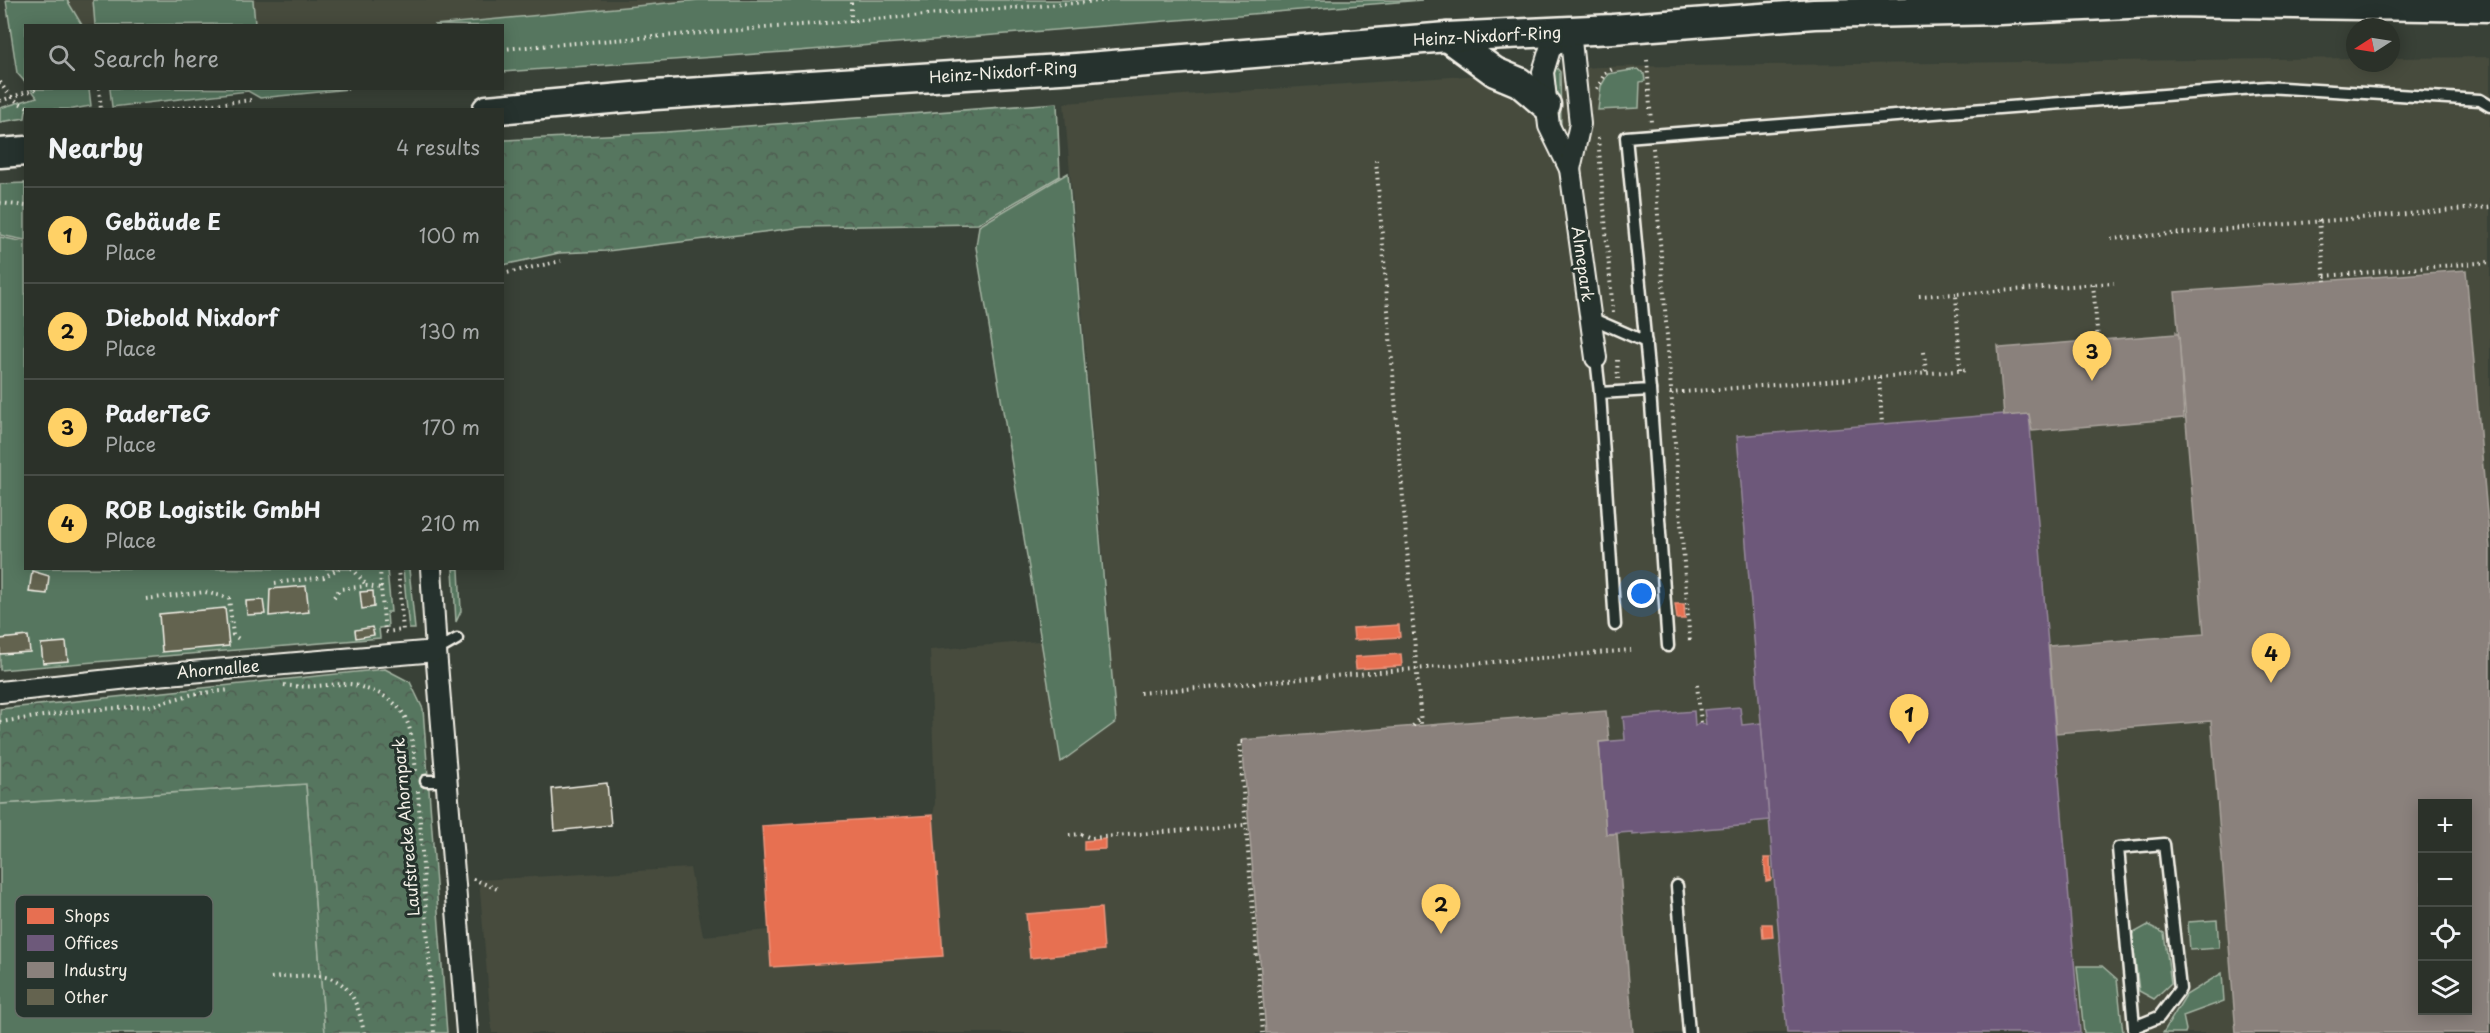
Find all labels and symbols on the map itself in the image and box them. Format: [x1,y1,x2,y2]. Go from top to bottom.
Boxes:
north arrow [2346,18,2400,72]
street label: Heinz-Nixdorf-Ring [1412,19,1562,51]
street label: Heinz-Nixdorf-Ring [928,54,1078,88]
street label: Almepark [1567,225,1601,303]
pin: 3 [2072,332,2112,381]
your location [1627,579,1656,608]
pin: 4 [2252,634,2290,683]
street label: Ahornallee [175,652,261,684]
pin: 1 [1890,694,1928,744]
street label: Laufstrecke Ahornpark [385,737,425,917]
pin: 2 [1422,884,1460,934]
legend [15,895,213,1018]
text: Shops [64,903,110,927]
text: Offices [64,930,118,954]
text: Industry [64,957,127,981]
text: Other [64,984,108,1008]

